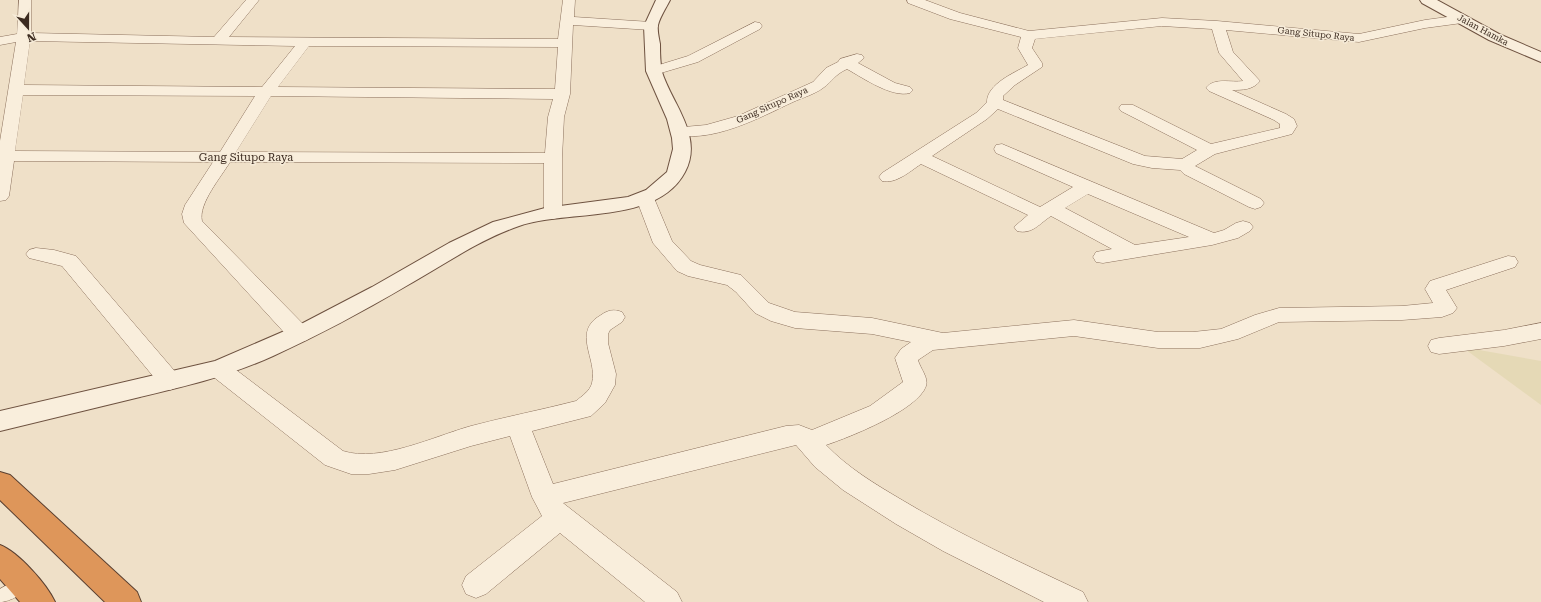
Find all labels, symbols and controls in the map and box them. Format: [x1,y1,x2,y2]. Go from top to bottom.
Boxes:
north arrow [8,8,48,48]
street label: Jalan Hamka [1456,12,1510,48]
street label: Gang Situpo Raya [1277,25,1355,43]
text: N [25,29,38,45]
street label: Gang Situpo Raya [735,85,809,125]
street label: Gang Situpo Raya [199,151,293,164]

